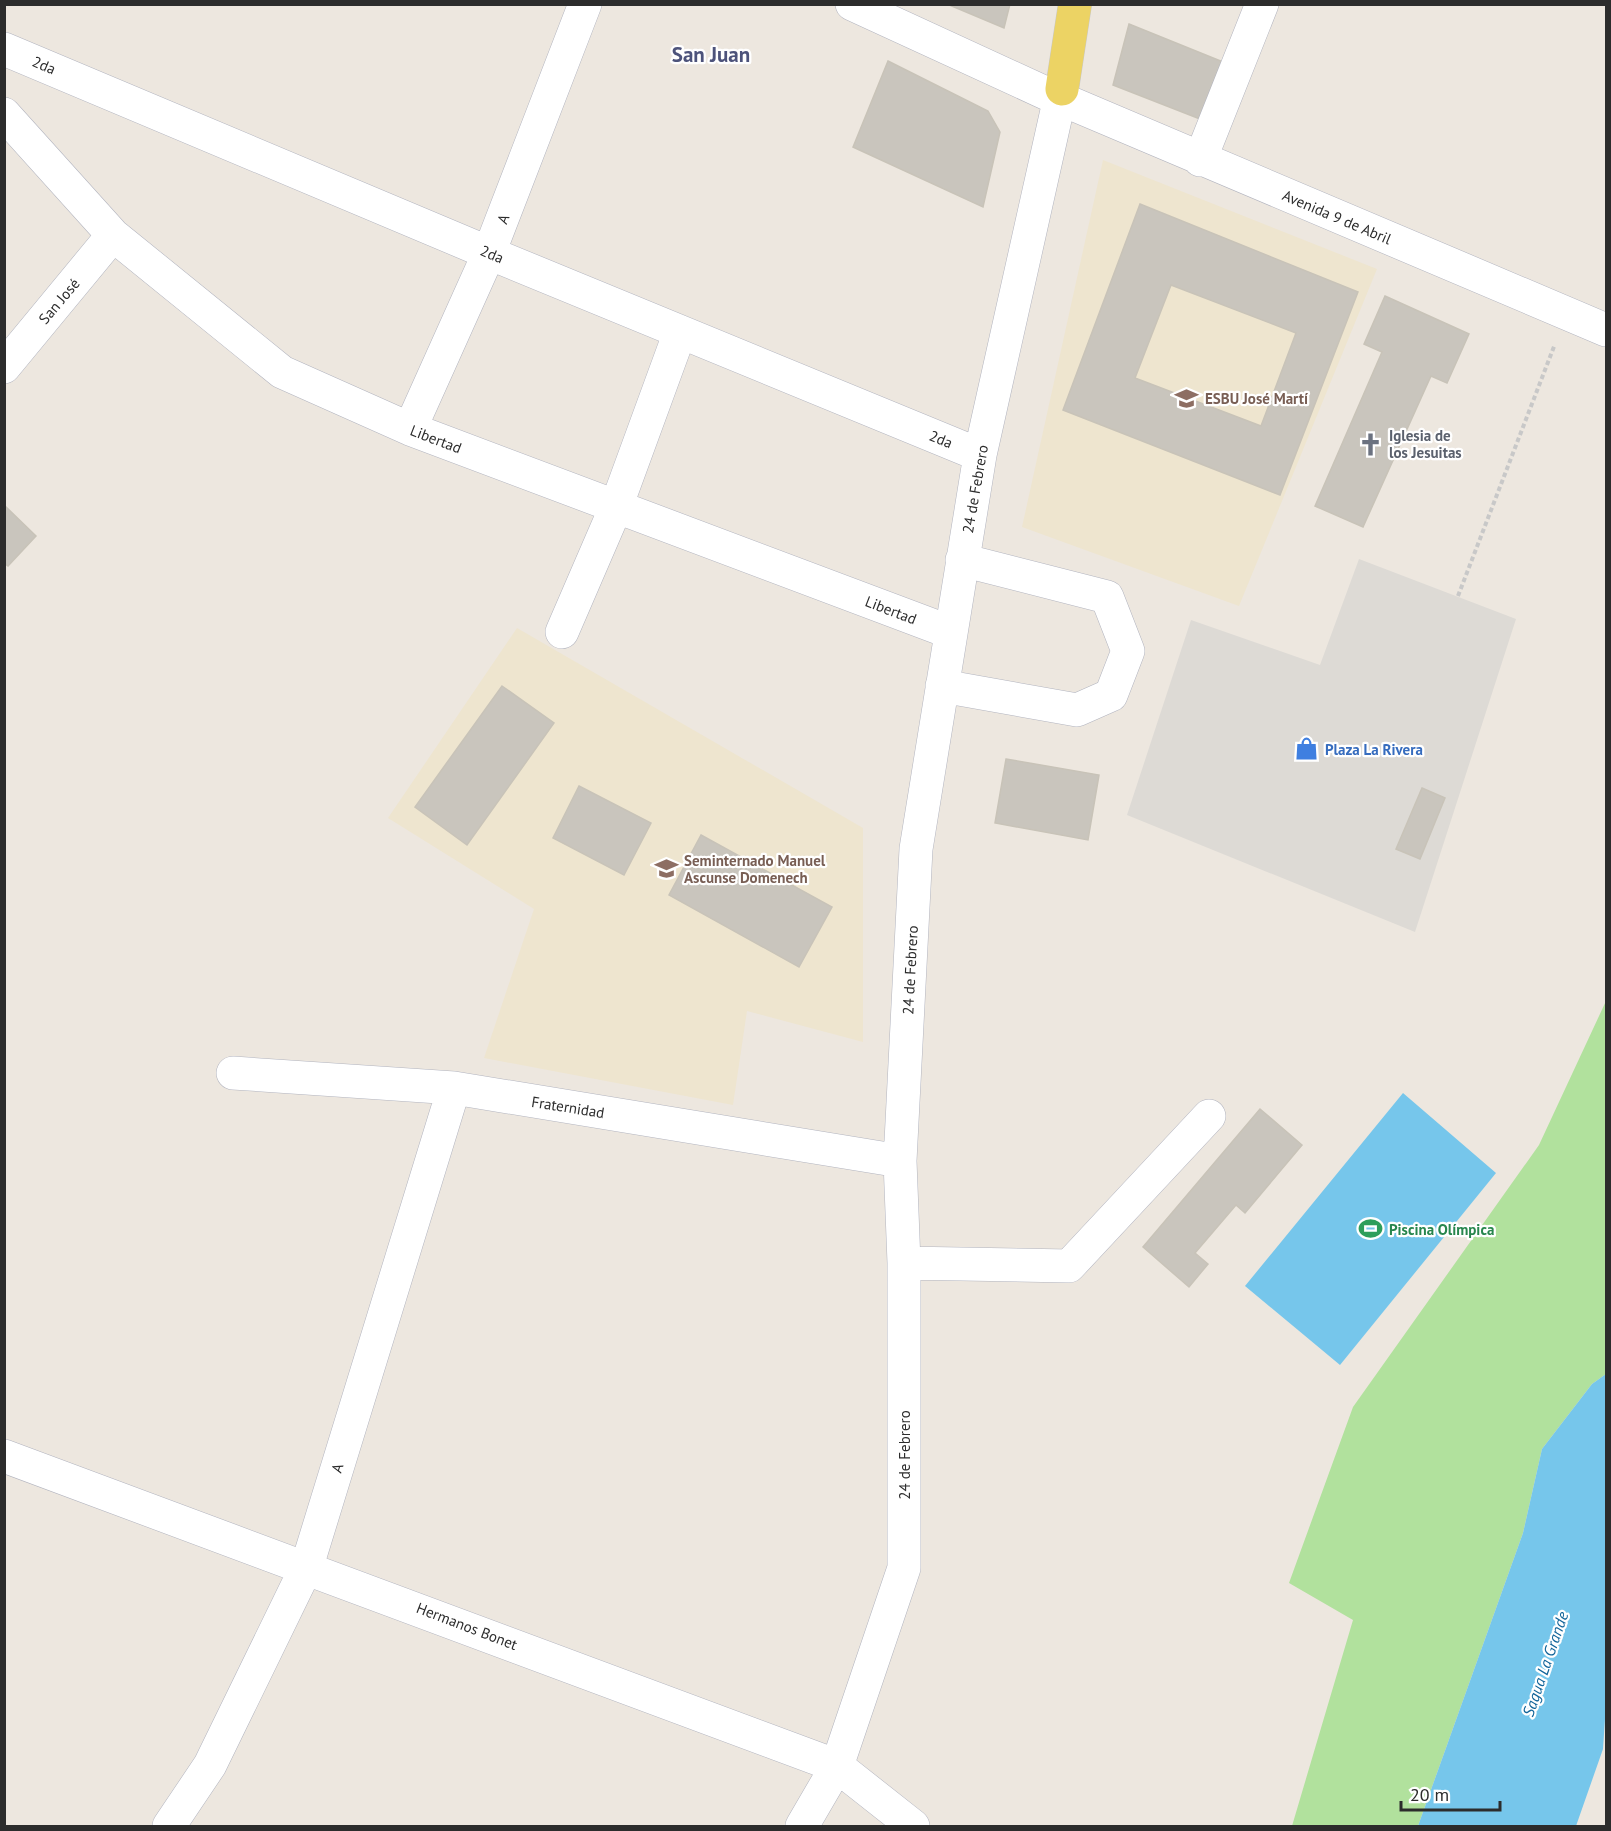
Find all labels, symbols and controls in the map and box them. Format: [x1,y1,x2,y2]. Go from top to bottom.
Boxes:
district label: San Juan [672,41,750,68]
street label: 2da [29,52,59,78]
street label: Avenida 9 de Abril [1280,186,1395,249]
street label: A [493,211,514,227]
street label: 2da [477,241,507,267]
street label: San José [34,274,84,328]
school or university icon: ESBU José Martí [1174,385,1200,411]
place label: ESBU José Martí [1205,389,1308,408]
street label: Libertad [408,421,464,457]
street label: 2da [926,426,956,452]
place label: Iglesia de los Jesuitas [1389,426,1462,462]
church icon: Iglesia de los Jesuitas [1358,431,1384,457]
street label: 24 de Febrero [958,443,992,535]
street label: Libertad [863,592,919,628]
shop icon: Plaza La Rivera [1294,736,1320,762]
place label: Plaza La Rivera [1325,740,1423,759]
place label: Seminternado Manuel Ascunse Domenech [684,851,826,887]
school or university icon: Seminternado Manuel Ascunse Domenech [653,856,679,882]
street label: 24 de Febrero [898,925,922,1015]
street label: Fraternidad [530,1092,606,1122]
sports icon: Piscina Olímpica [1358,1216,1384,1242]
place label: Piscina Olímpica [1389,1220,1494,1239]
street label: 24 de Febrero [895,1410,914,1500]
street label: A [327,1461,347,1475]
street label: Hermanos Bonet [414,1598,520,1654]
water label: Sagua La Grande [1518,1608,1573,1719]
scale bar [1401,1774,1500,1812]
text: 20 m [1410,1783,1449,1806]

